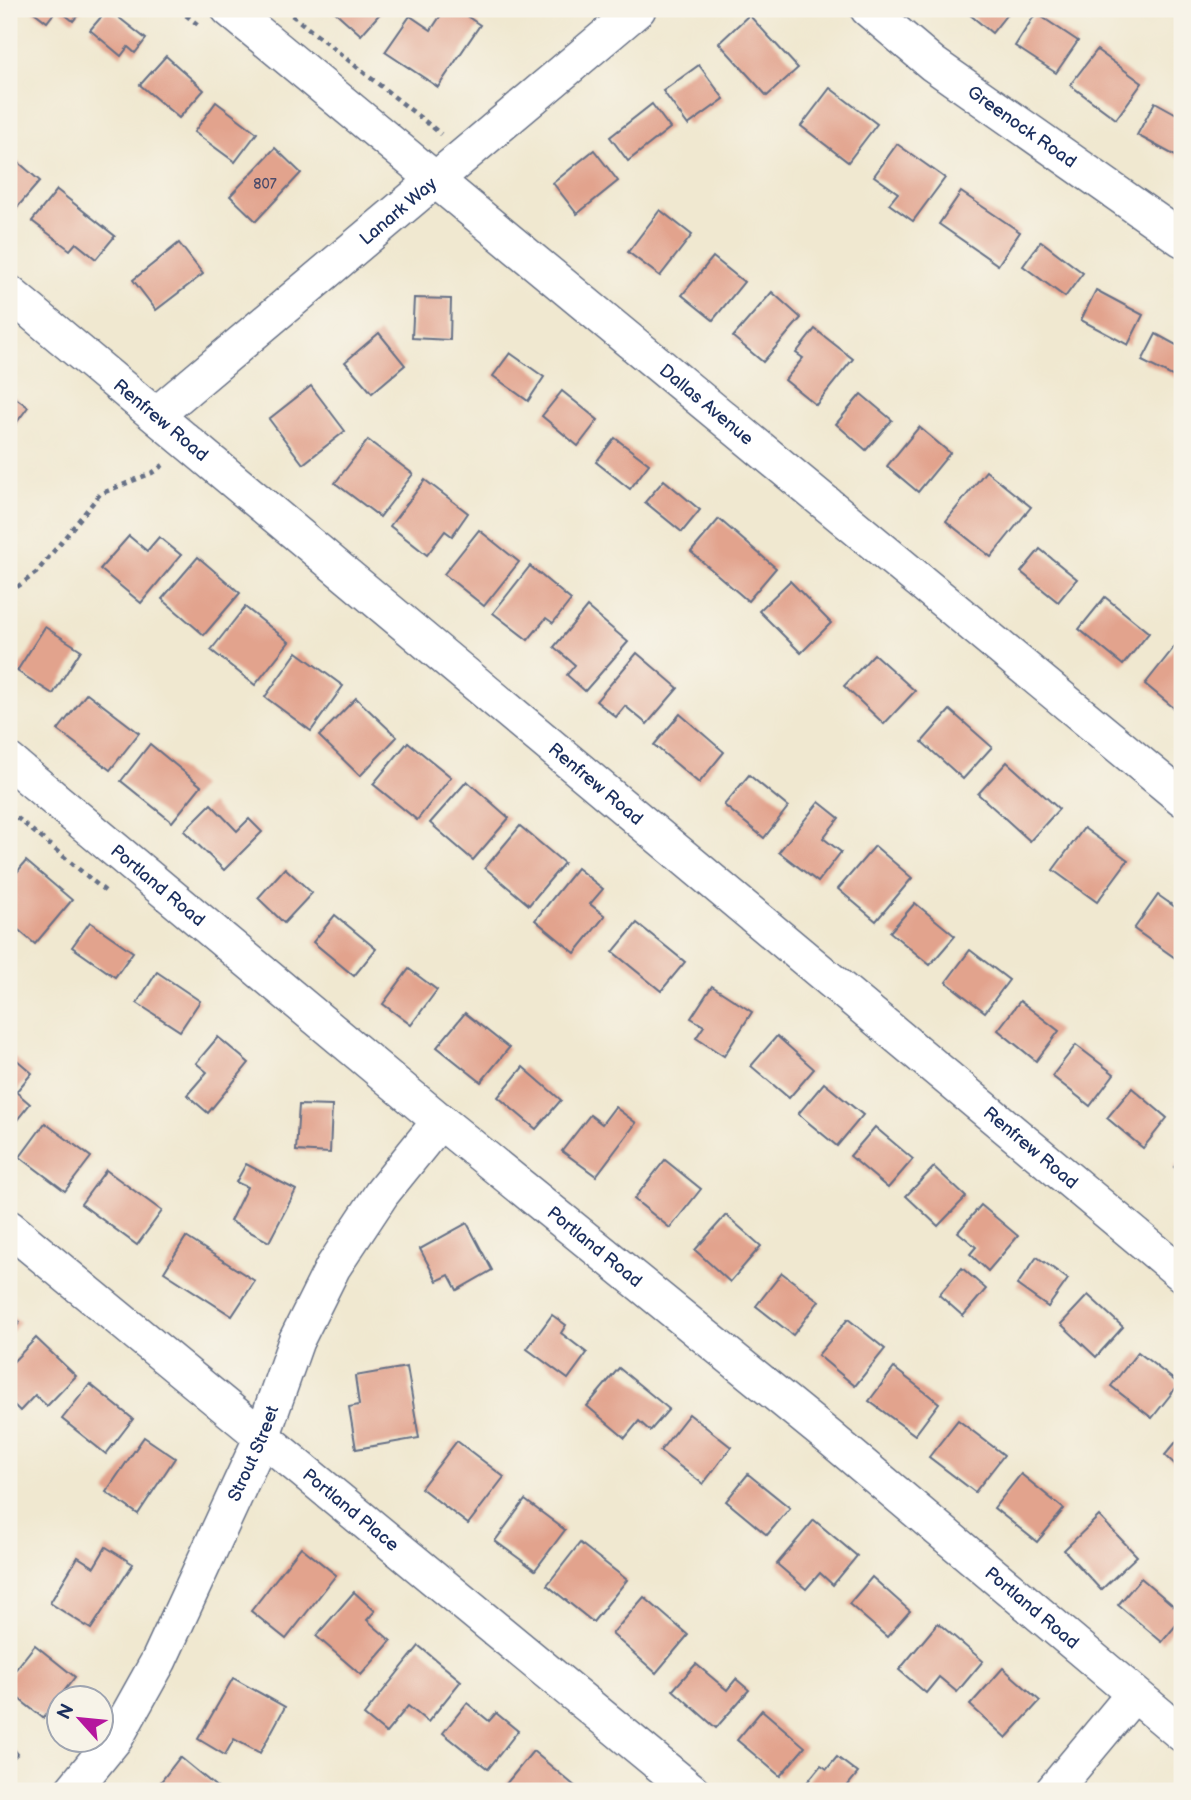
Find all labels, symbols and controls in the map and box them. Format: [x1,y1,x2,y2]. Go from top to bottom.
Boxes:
street label: Greenock Road [963,82,1080,172]
street label: Lanark Way [356,173,441,250]
house number: 807 [253,176,277,193]
street label: Dallas Avenue [655,360,758,450]
street label: Renfrew Road [109,375,212,466]
street label: Renfrew Road [544,739,647,830]
street label: Portland Road [106,840,209,931]
street label: Renfrew Road [979,1102,1082,1193]
street label: Portland Road [543,1202,646,1292]
street label: Strout Street [224,1403,283,1505]
street label: Portland Place [298,1464,403,1556]
street label: Portland Road [980,1563,1083,1654]
north arrow [46,1685,116,1755]
text: N [53,1700,80,1724]

